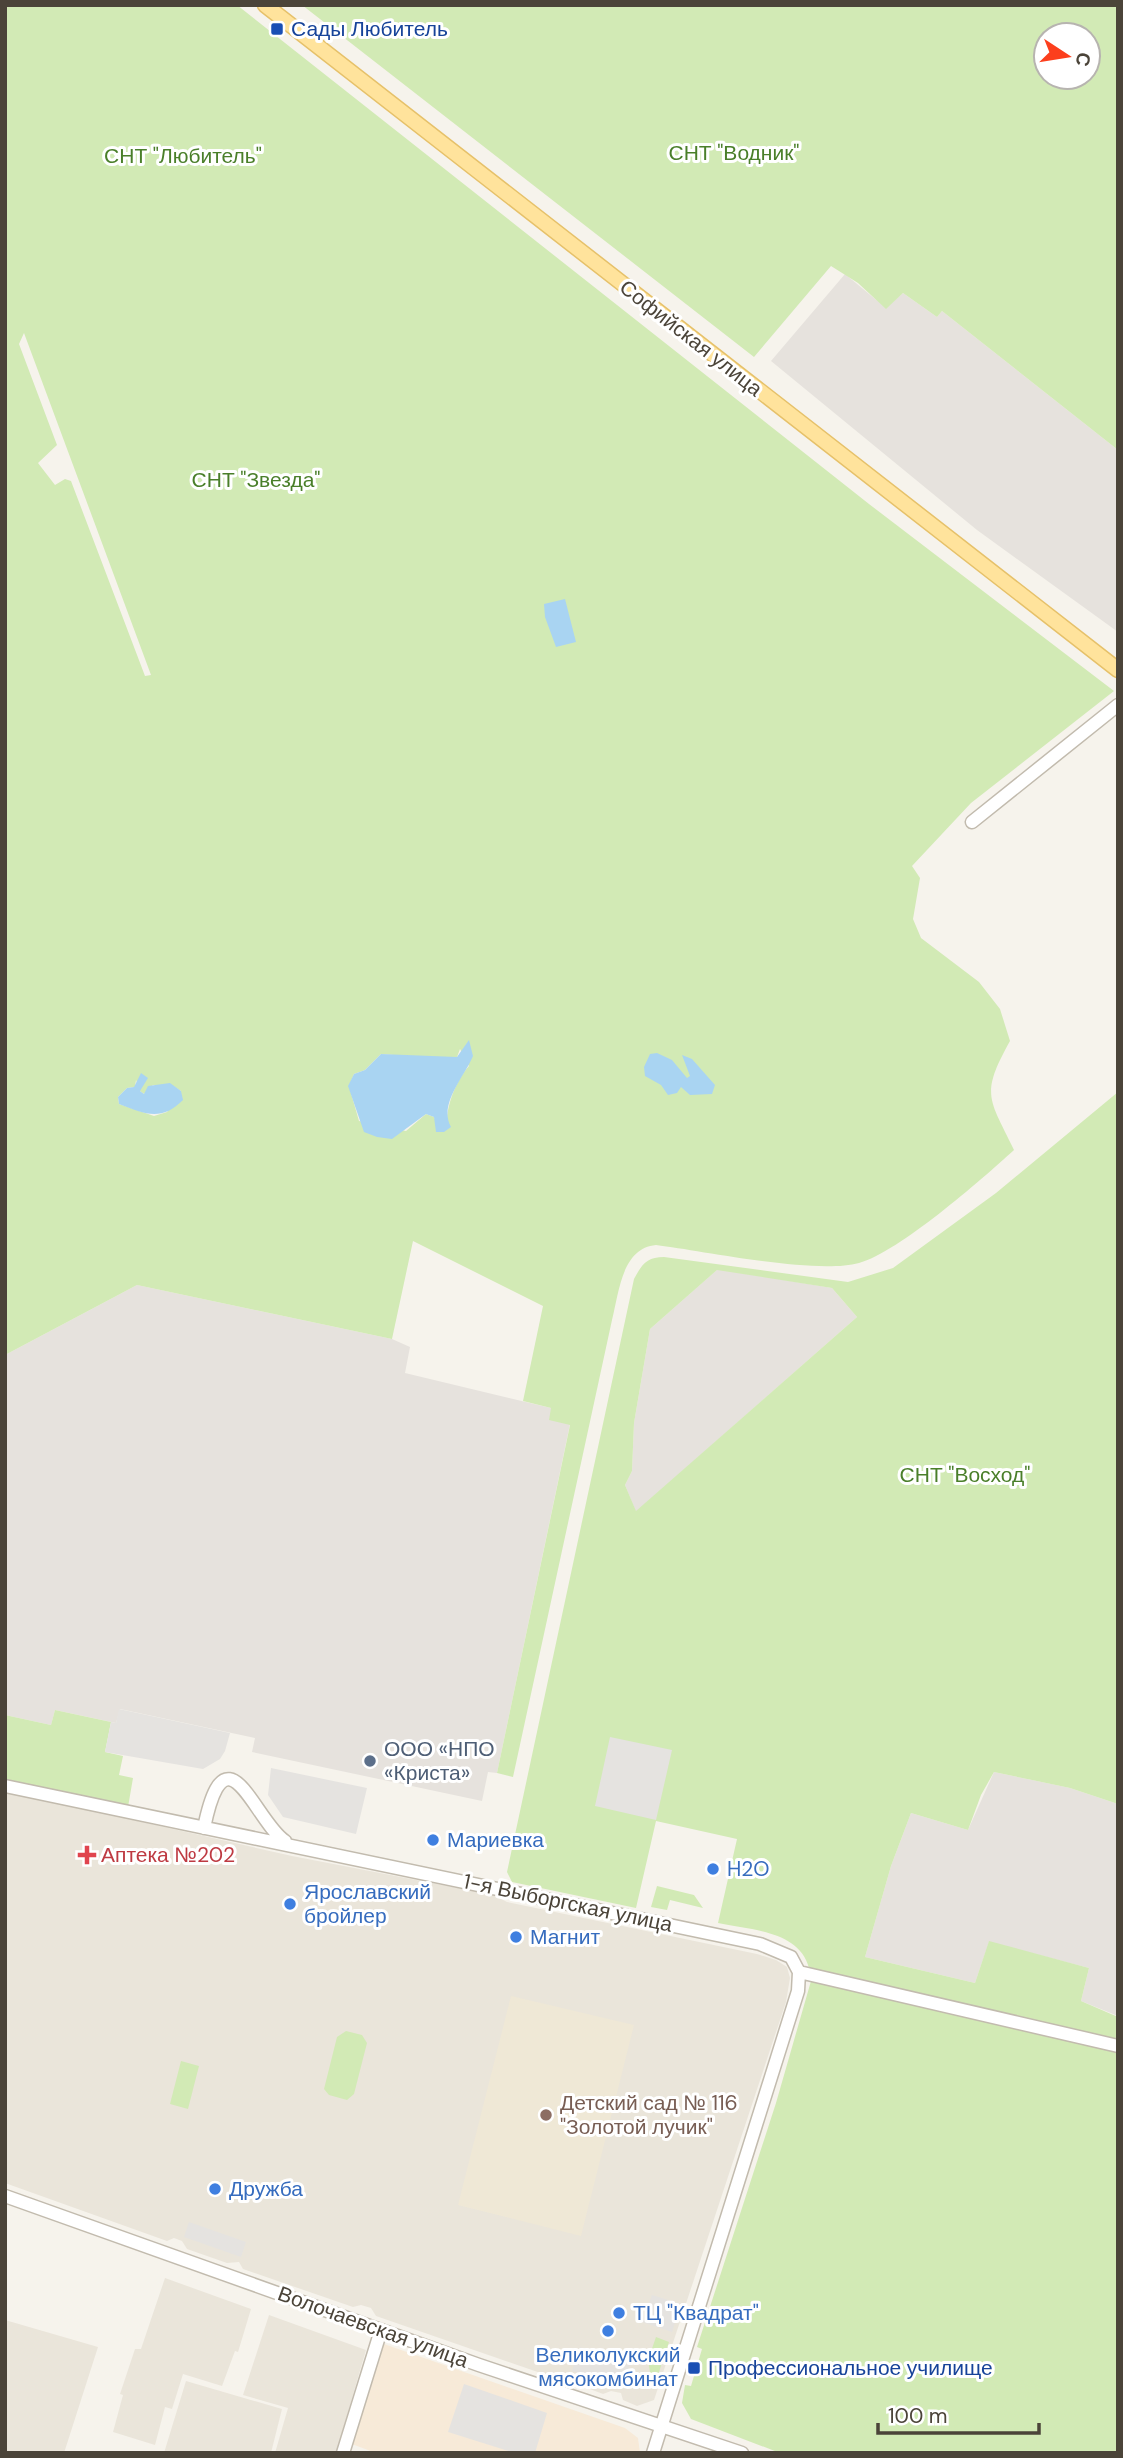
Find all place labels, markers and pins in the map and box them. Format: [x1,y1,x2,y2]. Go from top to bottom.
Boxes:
place label: Сады Любитель [291,15,448,43]
marker: Сады Любитель [269,21,285,37]
place label: ООО «НПО «Криста» [384,1735,495,1787]
marker: ООО «НПО «Криста» [362,1753,378,1769]
place label: Мариевка [447,1826,544,1854]
marker: Мариевка [425,1832,441,1848]
place label: Аптека №202 [101,1841,235,1869]
marker: Аптека №202 [79,1847,95,1863]
place label: H2O [727,1855,769,1883]
marker: H2O [705,1861,721,1877]
place label: Ярославский бройлер [304,1878,431,1930]
marker: Ярославский бройлер [282,1896,298,1912]
place label: Магнит [530,1923,600,1951]
marker: Магнит [508,1929,524,1945]
place label: Детский сад № 116 "Золотой лучик" [560,2089,738,2141]
marker: Детский сад № 116 "Золотой лучик" [538,2107,554,2123]
place label: Дружба [229,2175,303,2203]
marker: Дружба [207,2181,223,2197]
place label: ТЦ "Квадрат" [633,2299,759,2327]
marker: ТЦ "Квадрат" [611,2305,627,2321]
marker: Великолукский мясокомбинат [600,2323,616,2339]
place label: Великолукский мясокомбинат [536,2341,680,2393]
place label: Профессиональное училище [708,2354,993,2382]
marker: Профессиональное училище [686,2360,702,2376]

